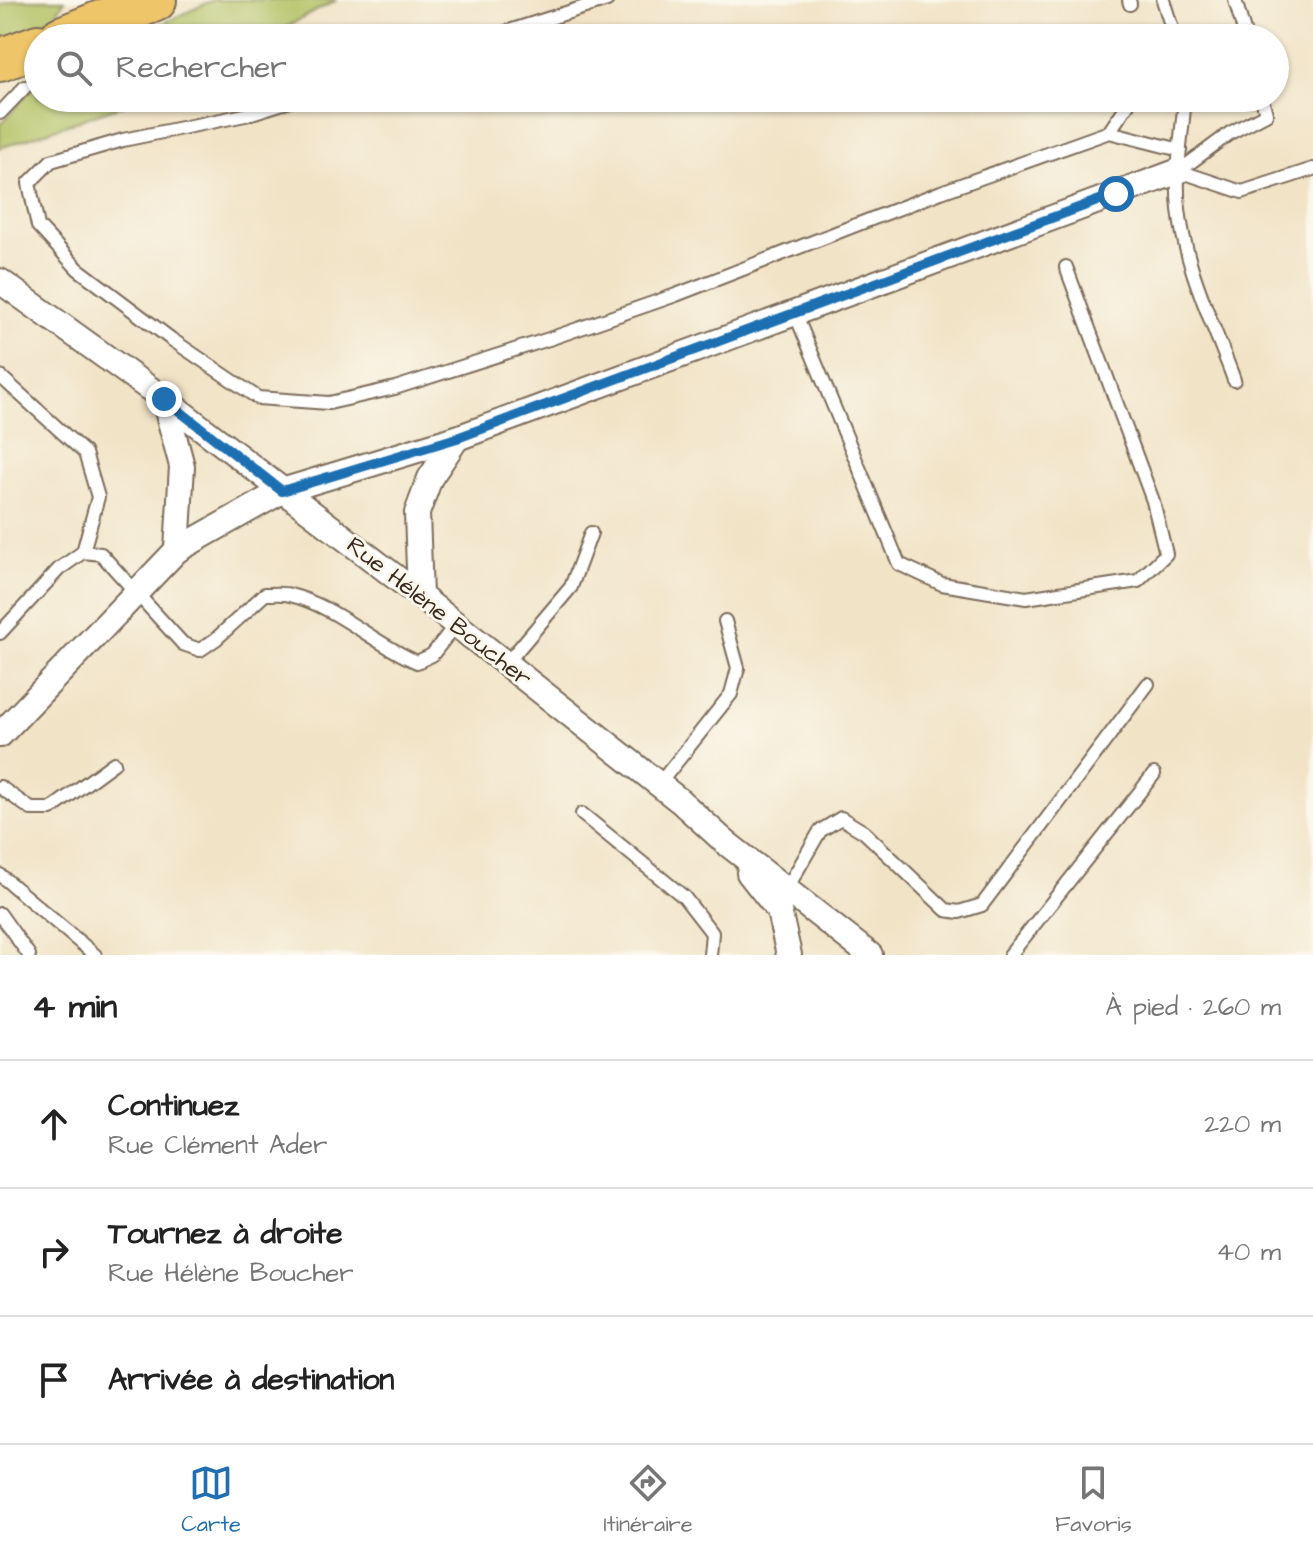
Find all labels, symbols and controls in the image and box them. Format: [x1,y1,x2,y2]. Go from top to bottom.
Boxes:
search box [24,24,1289,112]
icon: search [52,46,96,90]
text: Rechercher [116,47,287,89]
route start [1098,176,1134,212]
route end [146,381,182,417]
street label: Rue Hélène Boucher [339,529,539,695]
text: 4 min [32,983,117,1031]
text: À pied · 260 m [1105,989,1281,1025]
text: Continuez [108,1085,239,1127]
icon: ahead [32,1102,76,1146]
text: 220 m [1204,1106,1281,1142]
text: Rue Clément Ader [108,1127,327,1163]
text: Tournez à droite [108,1213,342,1255]
icon: right [32,1230,76,1274]
text: 40 m [1216,1234,1281,1270]
text: Rue Hélène Boucher [108,1255,354,1291]
icon: arrive [32,1358,76,1402]
text: Arrivée à destination [108,1359,394,1401]
tab: Carte [181,1461,241,1540]
tab: Itinéraire [603,1461,693,1540]
tab: Favoris [1055,1461,1132,1540]

